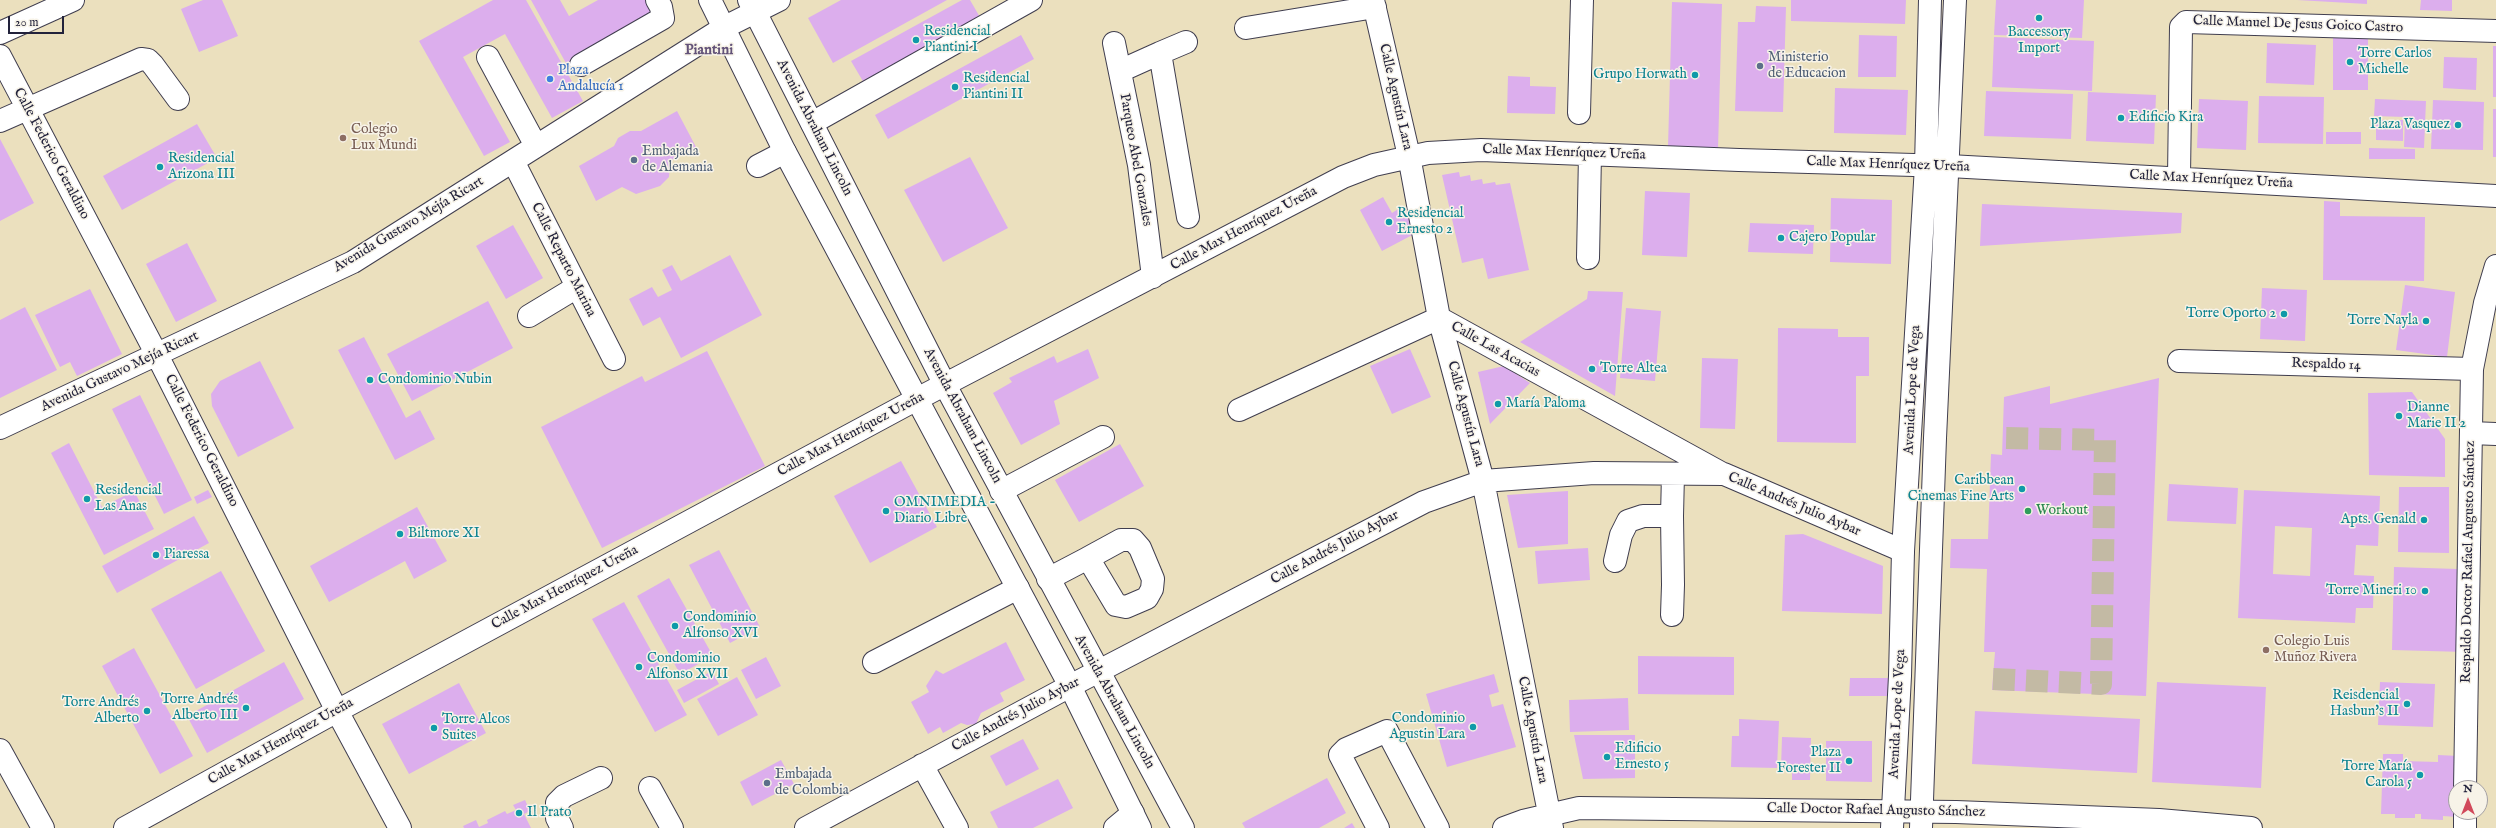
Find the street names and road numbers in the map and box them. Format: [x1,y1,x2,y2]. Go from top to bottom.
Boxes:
street label: Calle Manuel De Jesus Goico Castro [2193,13,2403,37]
street label: Calle Agustín Lara [1375,42,1415,152]
street label: Avenida Abraham Lincoln [772,57,856,199]
street label: Calle Federico Geraldino [9,85,93,223]
street label: Parqueo Abel Gonzales [1115,92,1155,228]
street label: Calle Max Henríquez Ureña [1482,142,1646,164]
street label: Calle Max Henríquez Ureña [1806,154,1970,176]
street label: Calle Max Henríquez Ureña [2129,167,2293,193]
street label: Avenida Gustavo Mejía Ricart [331,173,487,277]
street label: Calle Max Henríquez Ureña [1168,183,1320,275]
street label: Calle Reparto Marina [527,200,599,320]
street label: Calle Las Acacias [1447,319,1543,381]
street label: Avenida Lope de Vega [1901,325,1925,455]
street label: Avenida Gustavo Mejía Ricart [38,328,202,416]
street label: Avenida Abraham Lincoln [919,345,1005,487]
street label: Respaldo 14 [2291,355,2361,375]
street label: Calle Agustín Lara [1443,359,1487,469]
street label: Calle Federico Geraldino [160,372,242,510]
street label: Calle Max Henríquez Ureña [775,389,927,481]
street label: Respaldo Doctor Rafael Augusto Sánchez [2458,441,2480,683]
street label: Calle Andrés Julio Aybar [1725,469,1863,541]
street label: Calle Andrés Julio Aybar [1268,507,1402,589]
street label: Calle Max Henríquez Ureña [489,542,641,634]
street label: Avenida Abraham Lincoln [1070,632,1158,772]
street label: Avenida Lope de Vega [1886,649,1910,779]
street label: Calle Andrés Julio Aybar [949,674,1083,756]
street label: Calle Agustín Lara [1513,675,1551,785]
street label: Calle Max Henríquez Ureña [205,695,357,789]
street label: Calle Doctor Rafael Augusto Sánchez [1767,801,1985,821]

